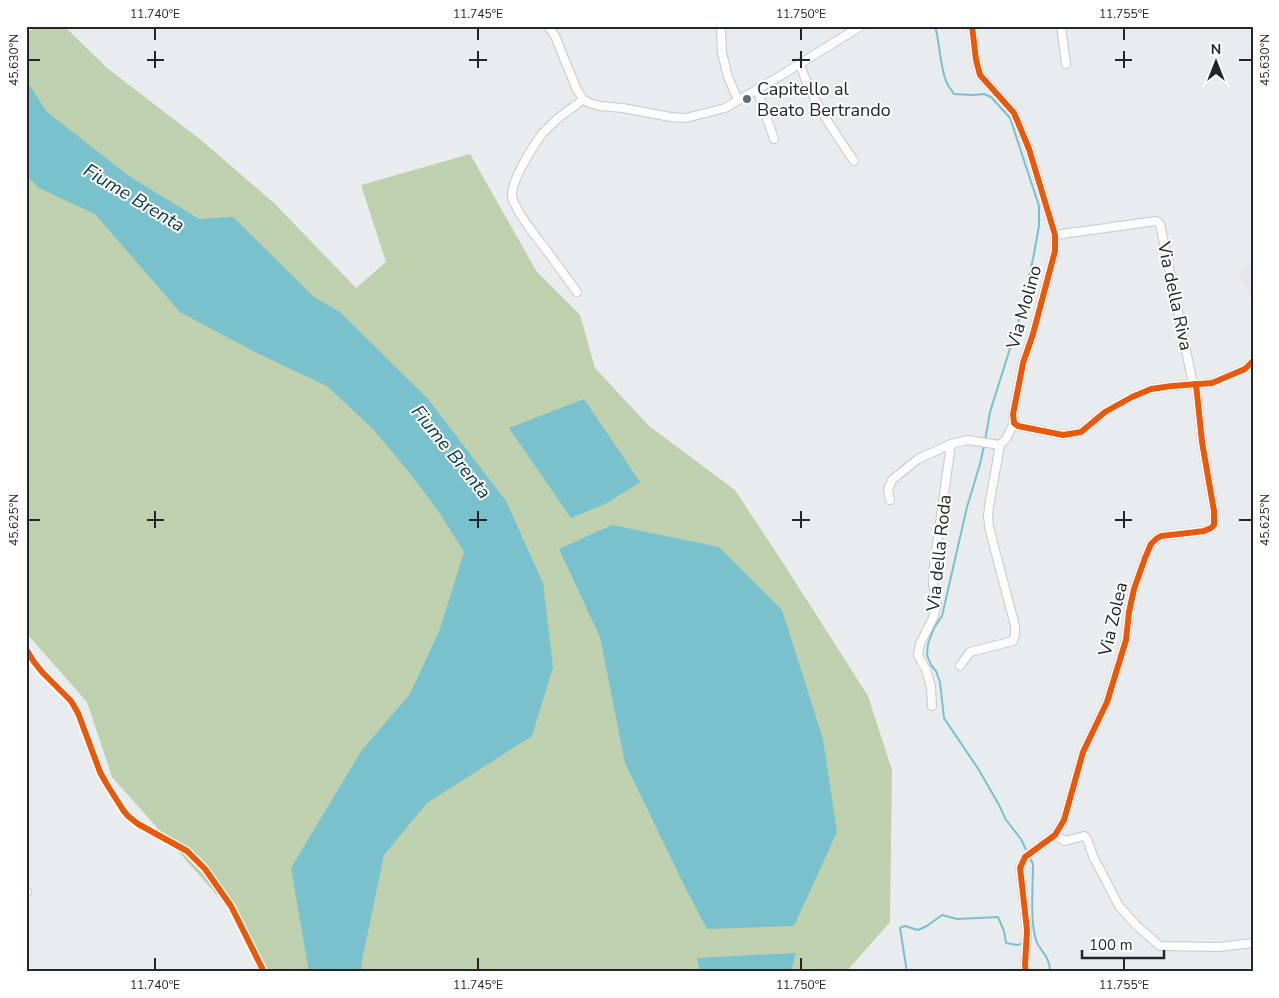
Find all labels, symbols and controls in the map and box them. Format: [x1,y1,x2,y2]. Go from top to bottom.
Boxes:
text: 11.740°E [130,6,180,22]
text: 11.745°E [453,6,503,22]
text: 11.750°E [776,6,826,22]
text: 11.755°E [1099,6,1149,22]
text: 45.630°N [6,34,22,86]
text: 45.630°N [1257,34,1273,86]
north arrow [1192,38,1242,88]
text: N [1211,40,1221,59]
place label: Capitello al Beato Bertrando [757,77,891,122]
marker: Capitello al Beato Bertrando [741,93,753,105]
water label: Fiume Brenta [78,158,190,238]
street label: Via della Riva [1152,238,1198,353]
street label: Via Molino [1000,262,1047,353]
water label: Fiume Brenta [405,400,497,504]
street label: Via della Roda [921,493,957,614]
text: 45.625°N [6,494,22,546]
text: 45.625°N [1257,494,1273,546]
street label: Via Zolea [1093,580,1133,659]
scale bar [1082,928,1164,960]
text: 100 m [1089,935,1133,955]
text: 11.740°E [130,977,180,993]
text: 11.745°E [453,977,503,993]
text: 11.750°E [776,977,826,993]
text: 11.755°E [1099,977,1149,993]

